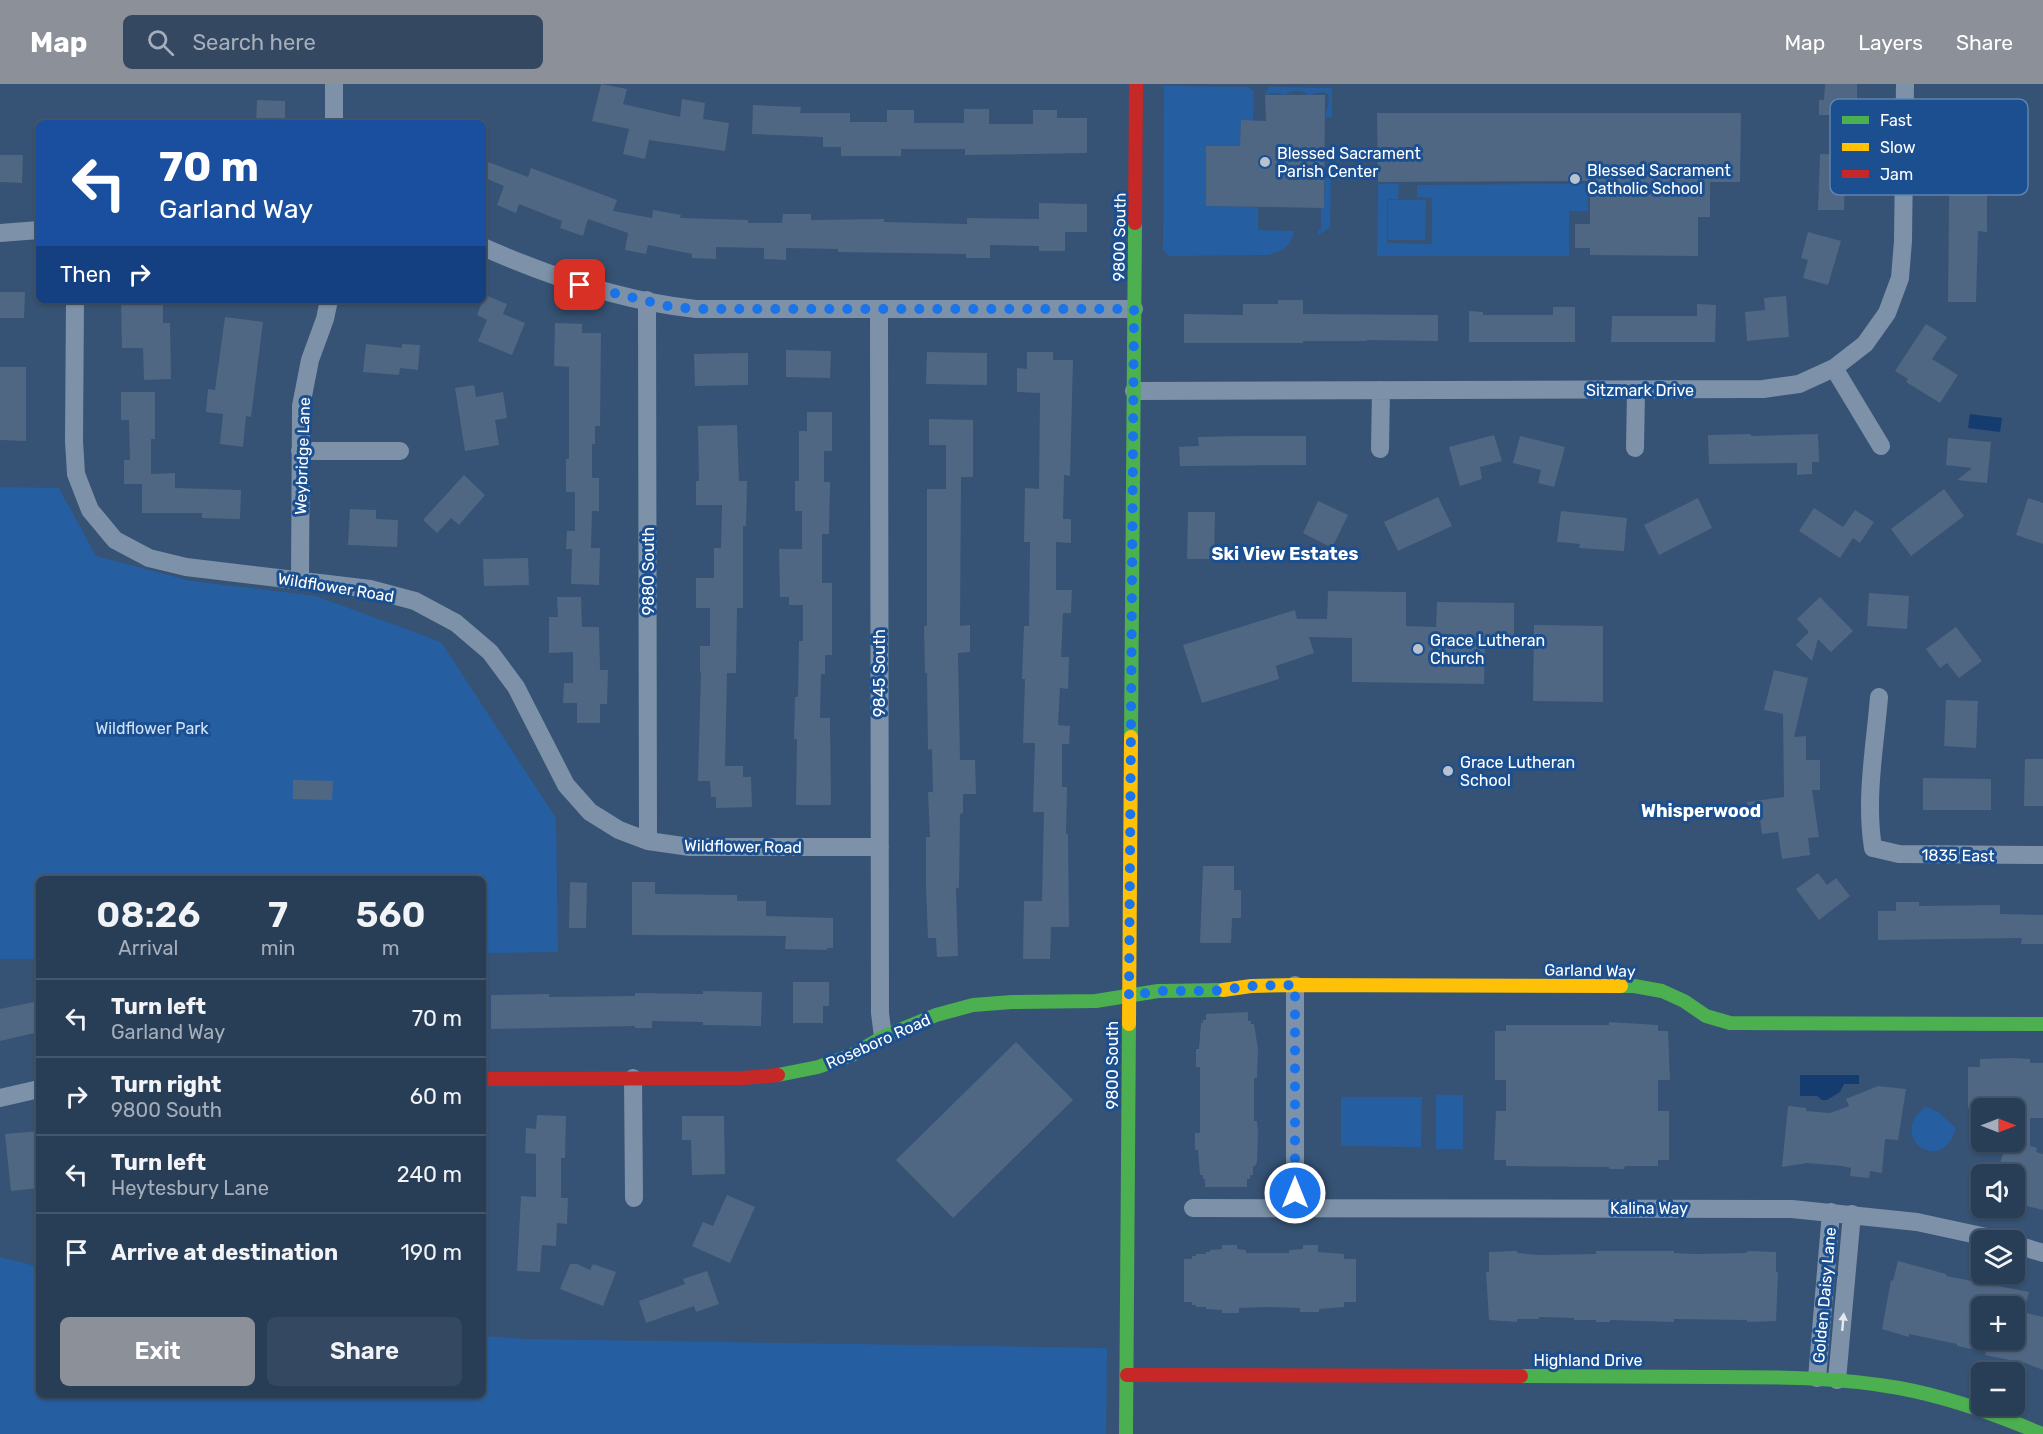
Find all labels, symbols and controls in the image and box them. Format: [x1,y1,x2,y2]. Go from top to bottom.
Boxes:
search box [123,15,543,69]
text: Map [30,26,87,59]
icon: search [144,26,177,59]
text: Search here [192,29,316,56]
text: Map [1784,30,1825,55]
text: Layers [1858,30,1923,55]
text: Share [1956,30,2013,55]
legend [1830,99,2028,195]
text: Fast [1880,111,1912,130]
text: Slow [1880,138,1916,157]
text: 70 m [159,142,259,192]
icon: left [60,144,138,222]
place label: Blessed Sacrament Parish Center [1277,144,1421,181]
marker: Blessed Sacrament Parish Center [1258,155,1272,169]
place label: Blessed Sacrament Catholic School [1587,161,1731,198]
text: Jam [1880,165,1913,184]
marker: Blessed Sacrament Catholic School [1568,172,1582,186]
text: Garland Way [159,193,313,225]
street label: 9800 South [1109,193,1130,282]
icon: right [123,258,156,291]
pin [554,259,605,310]
text: Then [60,261,111,288]
icon: arrive [563,268,596,301]
street label: Sitzmark Drive [1586,381,1694,400]
street label: Weybridge Lane [291,397,314,515]
street label: 9880 South [639,527,658,615]
district label: Ski View Estates [1212,543,1358,565]
street label: Wildflower Road [276,569,396,606]
street label: 9845 South [870,629,889,717]
place label: Grace Lutheran Church [1430,631,1545,668]
marker: Grace Lutheran Church [1411,642,1425,656]
park label: Wildflower Park [95,719,209,738]
place label: Grace Lutheran School [1460,753,1575,790]
marker: Grace Lutheran School [1441,764,1455,778]
district label: Whisperwood [1641,800,1761,822]
street label: Wildflower Road [684,836,802,857]
street label: 1835 East [1921,845,1995,866]
text: 08:26 [96,893,200,936]
text: 7 [268,893,288,936]
text: 560 [356,893,426,936]
text: Arrival [118,936,178,960]
text: min [261,936,295,960]
text: m [382,936,400,960]
street label: Garland Way [1544,960,1636,981]
text: Turn left [111,993,206,1020]
icon: left [60,1002,93,1035]
text: 70 m [412,1005,462,1032]
street label: Roseboro Road [823,1010,933,1073]
text: Garland Way [111,1020,225,1044]
street label: 9800 South [1103,1021,1122,1109]
text: Turn right [111,1071,221,1098]
icon: right [60,1080,93,1113]
text: 60 m [410,1083,462,1110]
text: 9800 South [111,1098,222,1122]
north arrow [1971,1098,2025,1152]
map controls [1971,1098,2025,1416]
text: Turn left [111,1149,206,1176]
icon: left [60,1158,93,1191]
text: 240 m [397,1161,462,1188]
position arrow [1263,1161,1327,1225]
button: sound [1971,1164,2025,1218]
text: Heytesbury Lane [111,1176,269,1200]
street label: Kalina Way [1610,1199,1688,1218]
street label: Golden Daisy Lane [1809,1226,1840,1364]
button: layers [1971,1230,2025,1284]
icon: arrive [60,1236,93,1269]
text: Arrive at destination [111,1239,338,1266]
text: 190 m [401,1239,462,1266]
button: + [1971,1296,2025,1350]
one-way arrow [1838,1312,1848,1331]
button: Exit [60,1317,255,1386]
button: Share [267,1317,462,1386]
street label: Highland Drive [1534,1351,1643,1370]
button: − [1971,1362,2025,1416]

